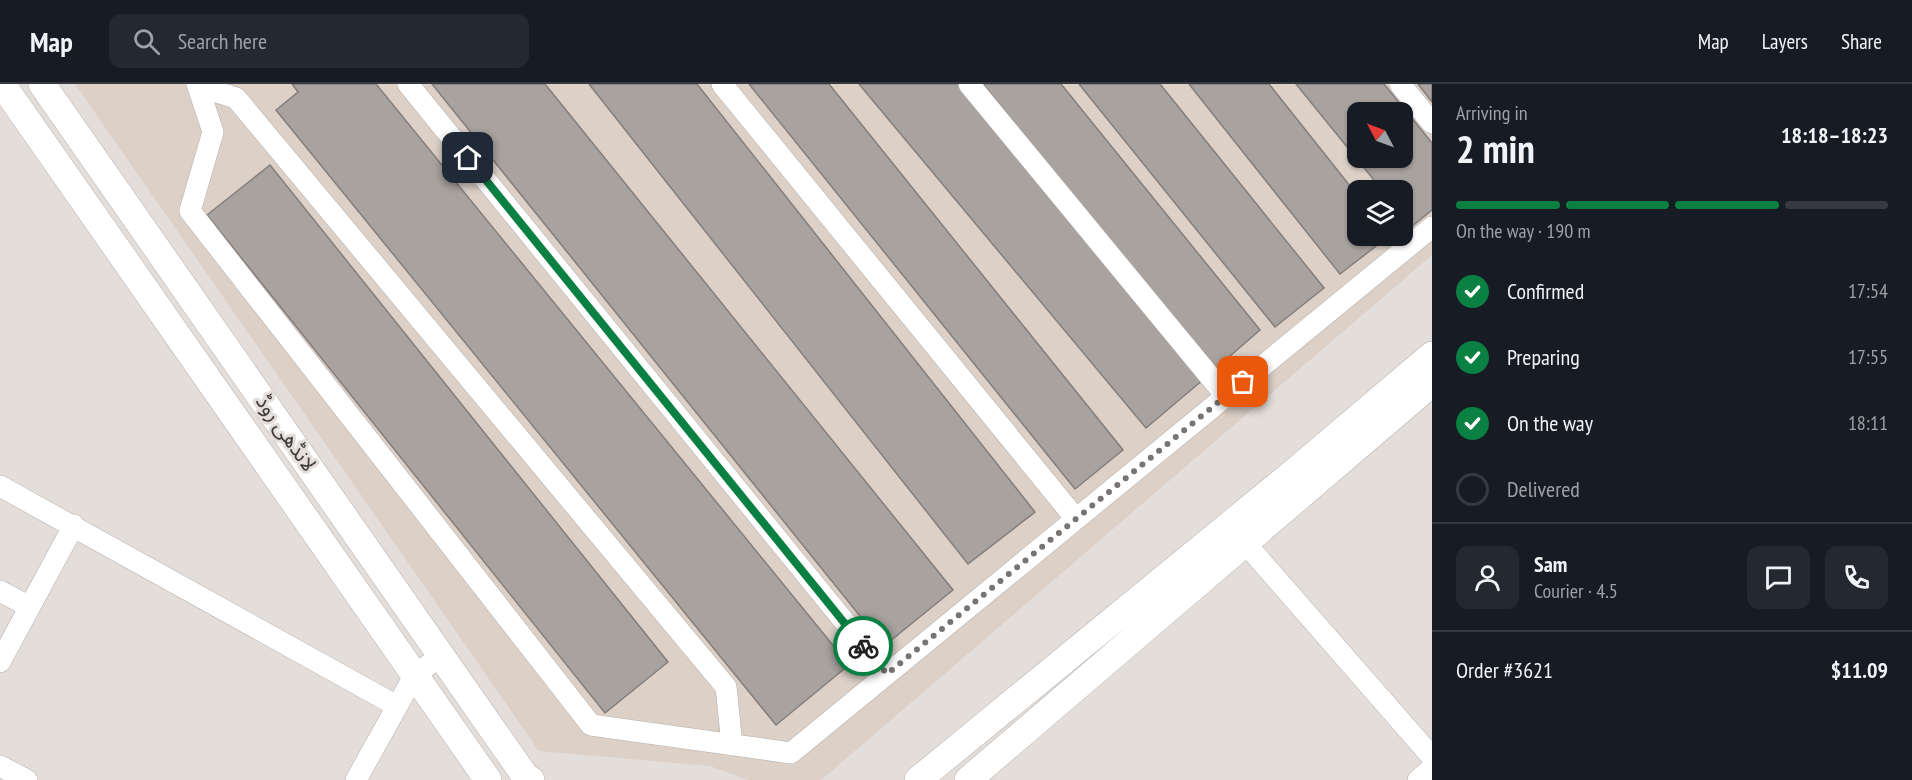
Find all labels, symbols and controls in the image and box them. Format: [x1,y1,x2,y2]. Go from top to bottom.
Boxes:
search box [109,14,529,68]
text: Map [30,23,73,60]
icon: search [130,25,163,58]
text: Search here [178,27,267,55]
text: Map [1698,28,1729,55]
text: Layers [1762,28,1808,55]
text: Share [1841,28,1882,55]
text: Arriving in [1456,100,1528,126]
north arrow [1347,102,1413,168]
map controls [1347,102,1413,246]
text: 18:18–18:23 [1781,121,1888,149]
text: 2 min [1456,123,1535,174]
pin [442,132,493,183]
icon: home [451,141,484,174]
button: layers [1347,180,1413,246]
text: On the way · 190 m [1456,218,1591,244]
icon: check [1456,275,1489,308]
text: Confirmed [1507,277,1584,305]
text: 17:54 [1848,278,1888,304]
icon: check [1456,341,1489,374]
text: Preparing [1507,343,1580,371]
text: 17:55 [1848,344,1888,370]
pin [1217,356,1268,407]
icon: bag [1226,365,1259,398]
street label: لانڈھی روڈ [250,389,323,477]
icon: check [1456,407,1489,440]
text: On the way [1507,409,1593,437]
text: 18:11 [1848,410,1888,436]
text: Delivered [1507,475,1580,503]
button: person [1456,546,1519,609]
button: chat [1747,546,1810,609]
button: phone [1825,546,1888,609]
text: Sam [1534,550,1567,578]
text: Courier · 4.5 [1534,578,1618,604]
courier [833,616,893,676]
icon: bike [847,630,880,663]
text: Order #3621 [1456,656,1553,684]
text: $11.09 [1831,656,1888,684]

